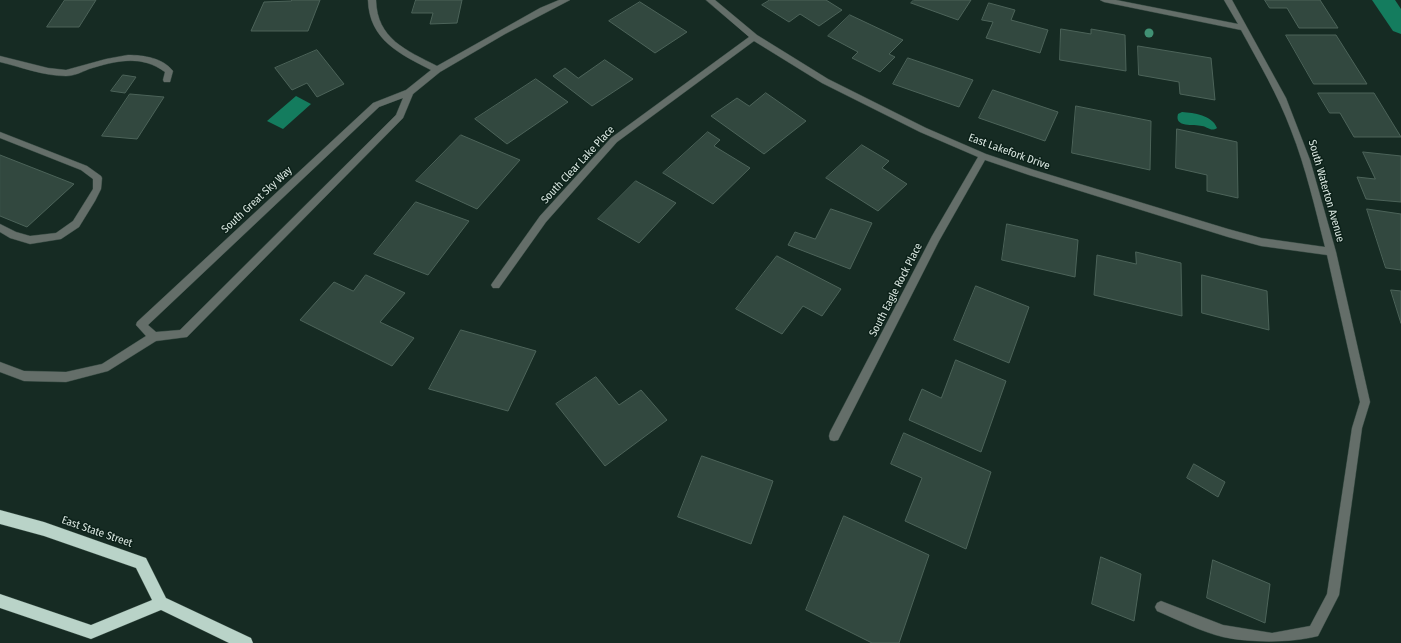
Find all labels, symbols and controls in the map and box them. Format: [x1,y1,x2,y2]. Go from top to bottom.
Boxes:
street label: South Clear Lake Place [539,123,617,207]
street label: East Lakefork Drive [966,131,1052,173]
street label: South Waterton Avenue [1305,138,1347,244]
street label: South Great Sky Way [219,164,295,236]
street label: South Eagle Rock Place [867,241,925,339]
street label: East State Street [60,514,134,550]

